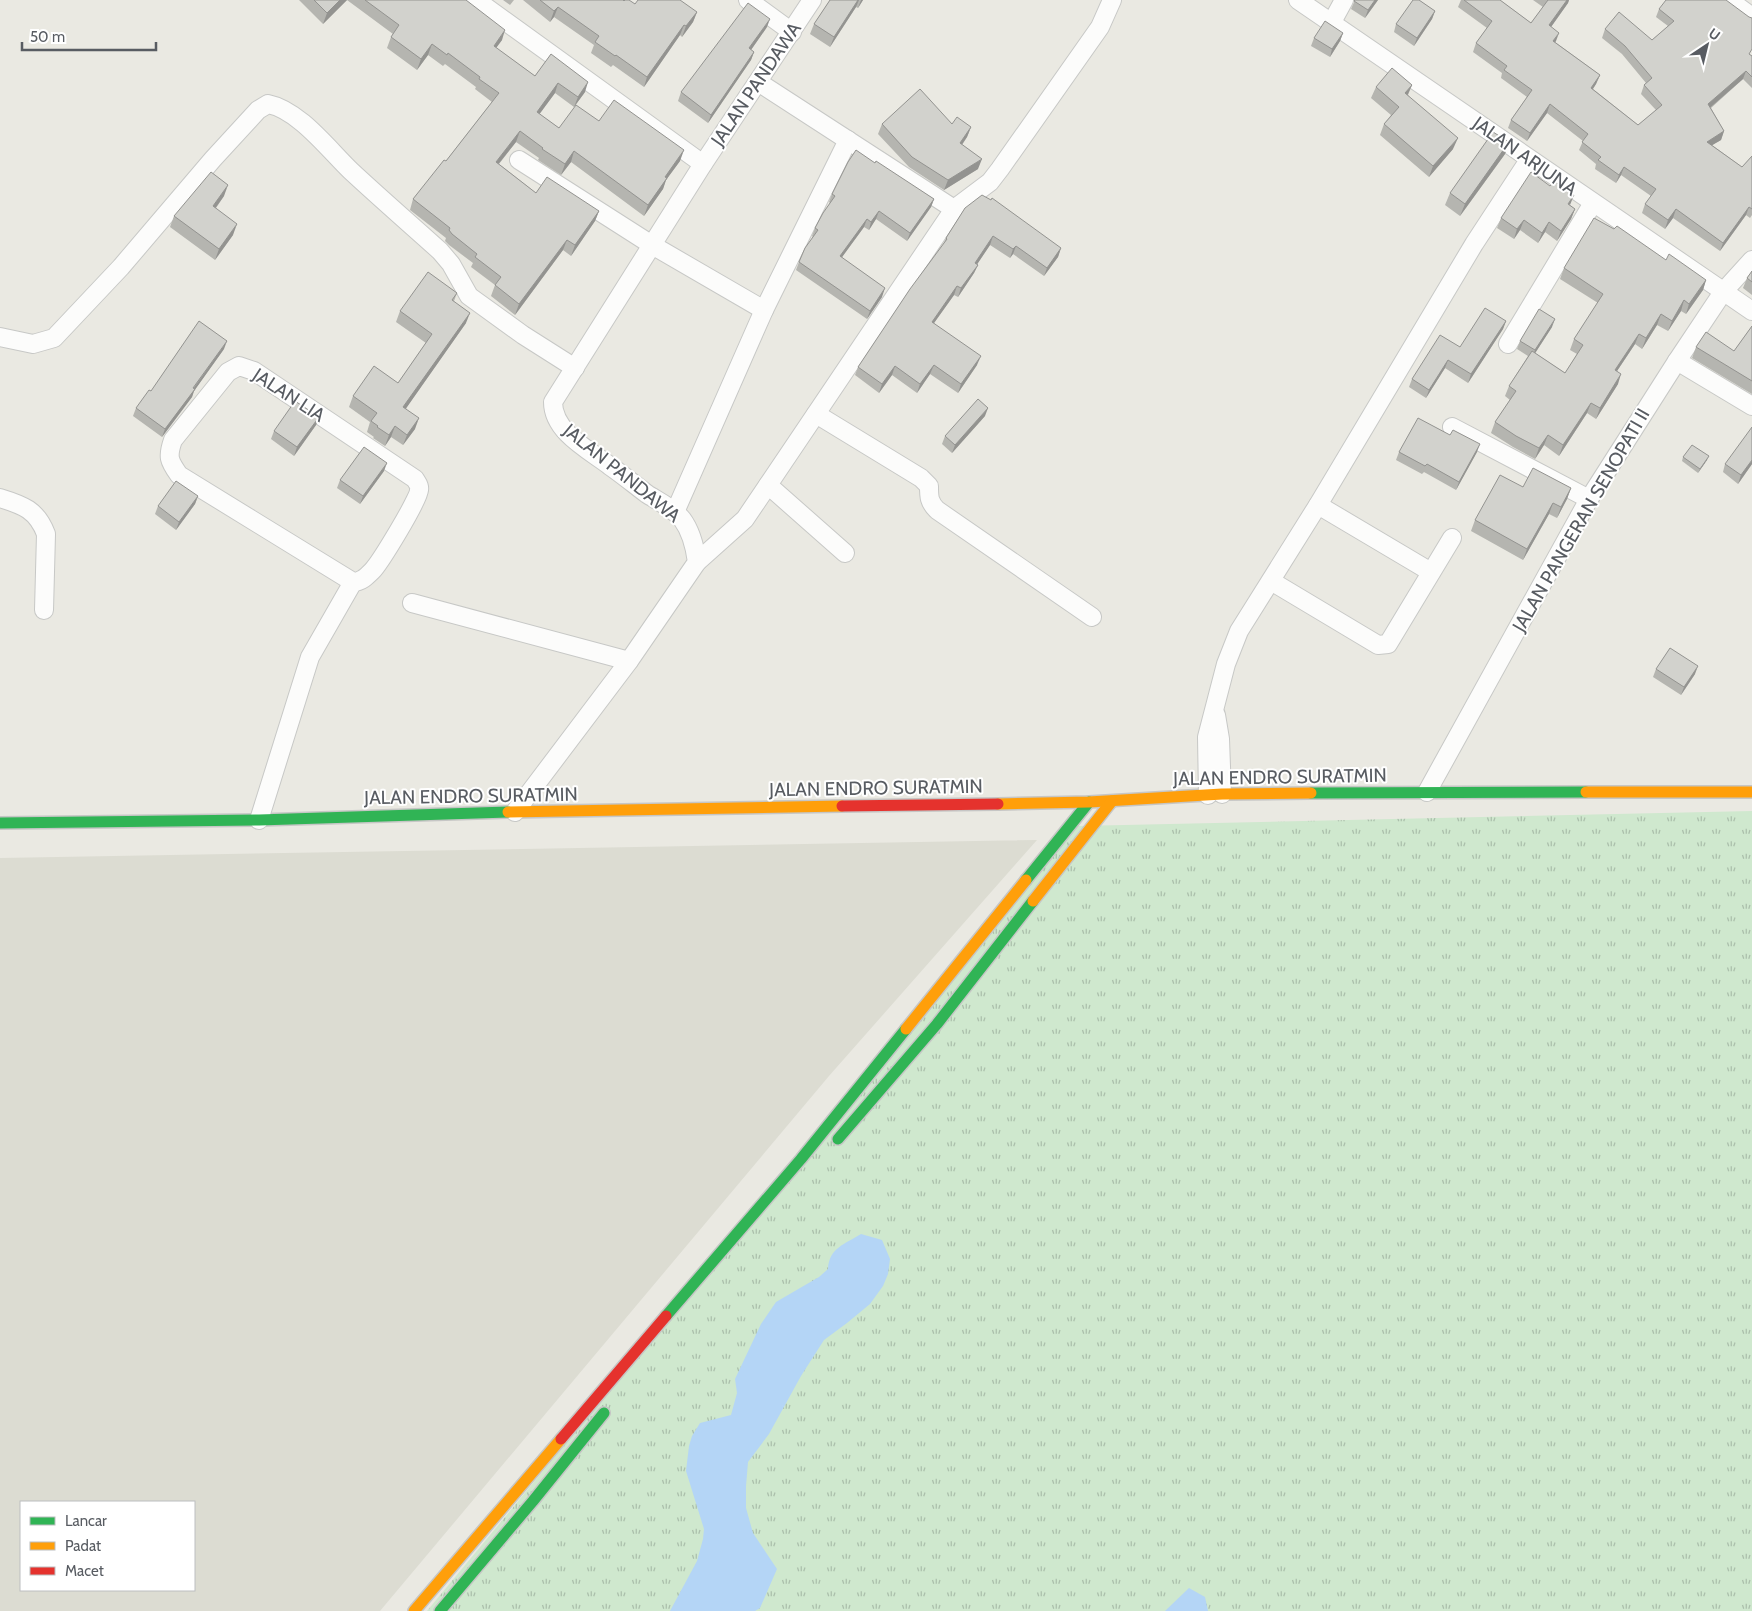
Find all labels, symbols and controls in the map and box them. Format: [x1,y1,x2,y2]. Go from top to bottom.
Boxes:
street label: JALAN PANDAWA [706,18,806,151]
scale bar [22,20,156,52]
north arrow [1682,20,1732,70]
text: U [1705,24,1724,45]
text: 50 m [30,28,65,46]
street label: JALAN ARJUNA [1468,111,1582,201]
street label: JALAN LIA [248,363,330,427]
street label: JALAN PANGERAN SENOPATI II [1507,404,1654,637]
street label: JALAN PANDAWA [558,418,685,527]
street label: JALAN ENDRO SURATMIN [1172,764,1387,790]
street label: JALAN ENDRO SURATMIN [768,775,983,801]
street label: JALAN ENDRO SURATMIN [363,783,578,809]
legend [20,1501,195,1591]
text: Lancar [65,1512,107,1530]
text: Padat [65,1537,101,1555]
text: Macet [65,1562,104,1580]

